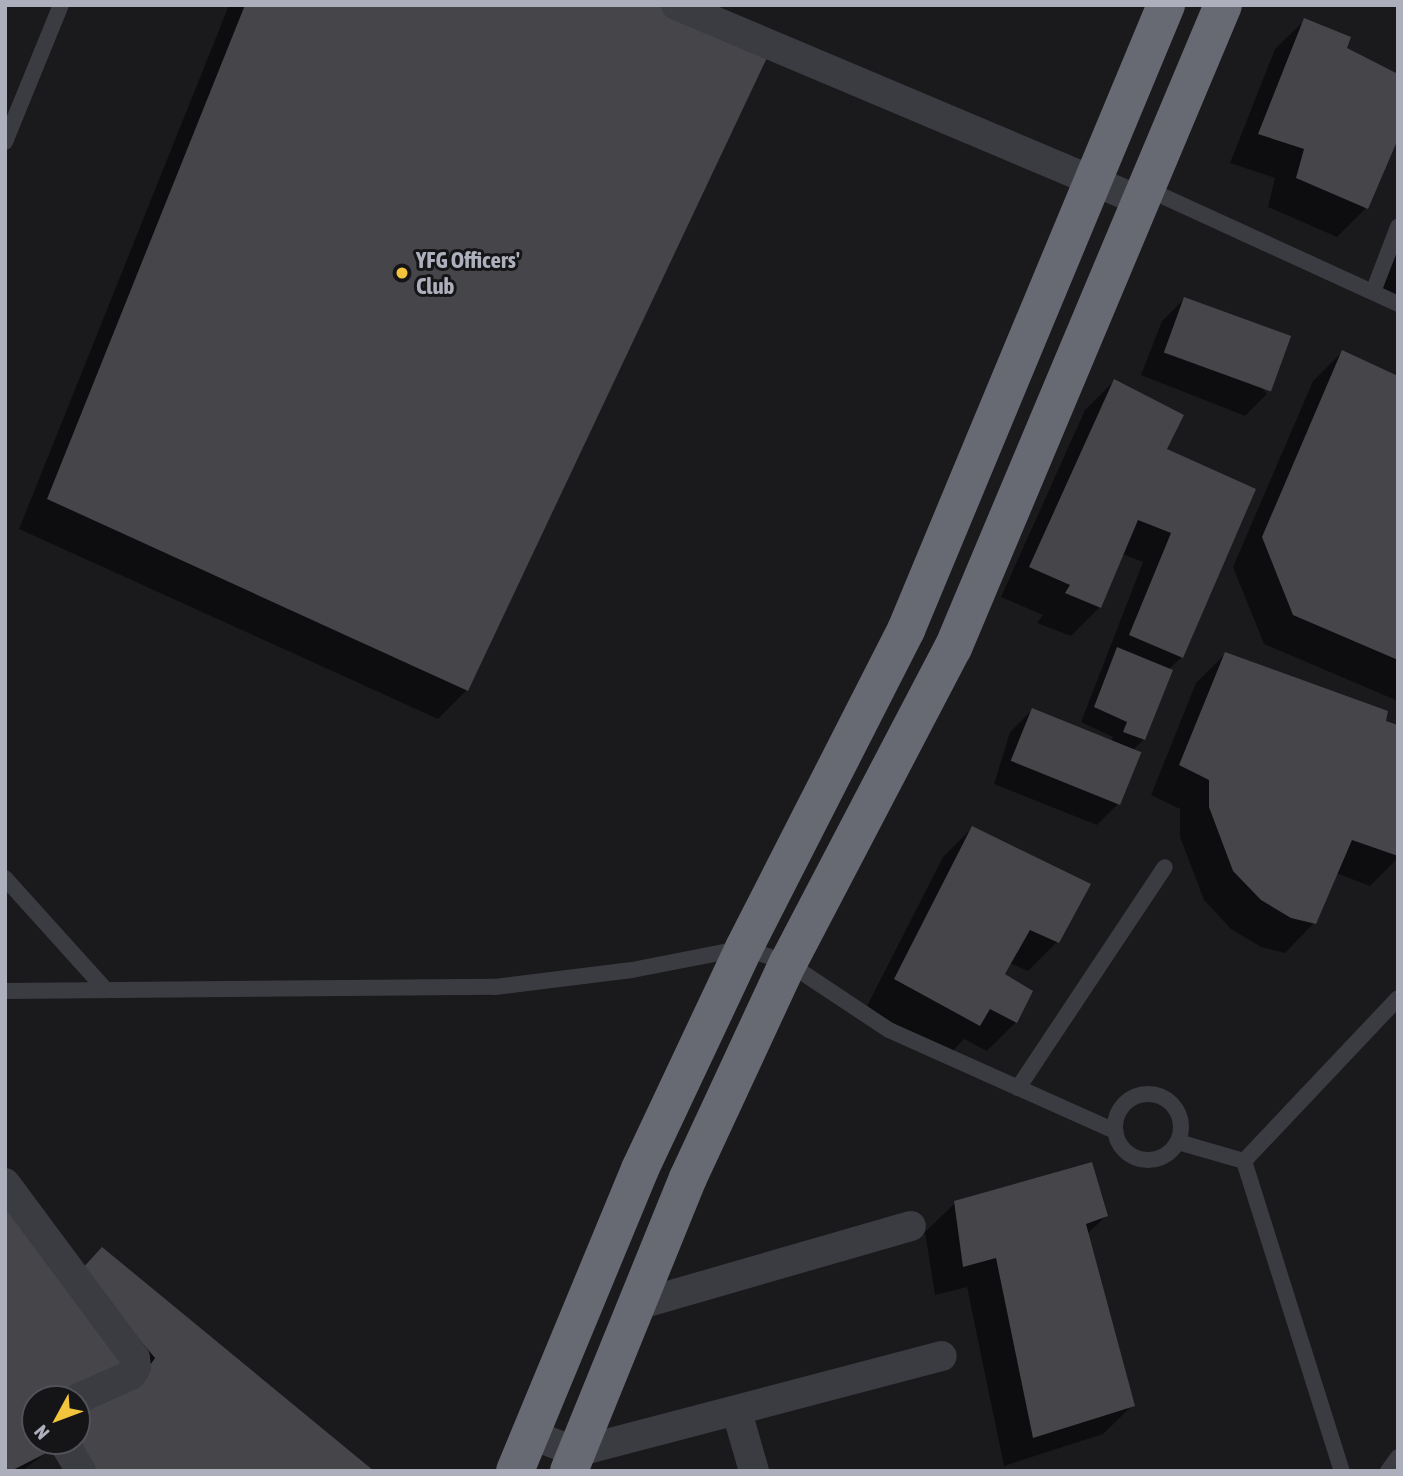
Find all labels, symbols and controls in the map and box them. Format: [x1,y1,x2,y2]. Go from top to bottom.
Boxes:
place label: YFG Officers' Club [416,246,520,300]
marker: YFG Officers' Club [394,265,410,281]
north arrow [21,1385,91,1455]
text: N [30,1421,54,1444]

